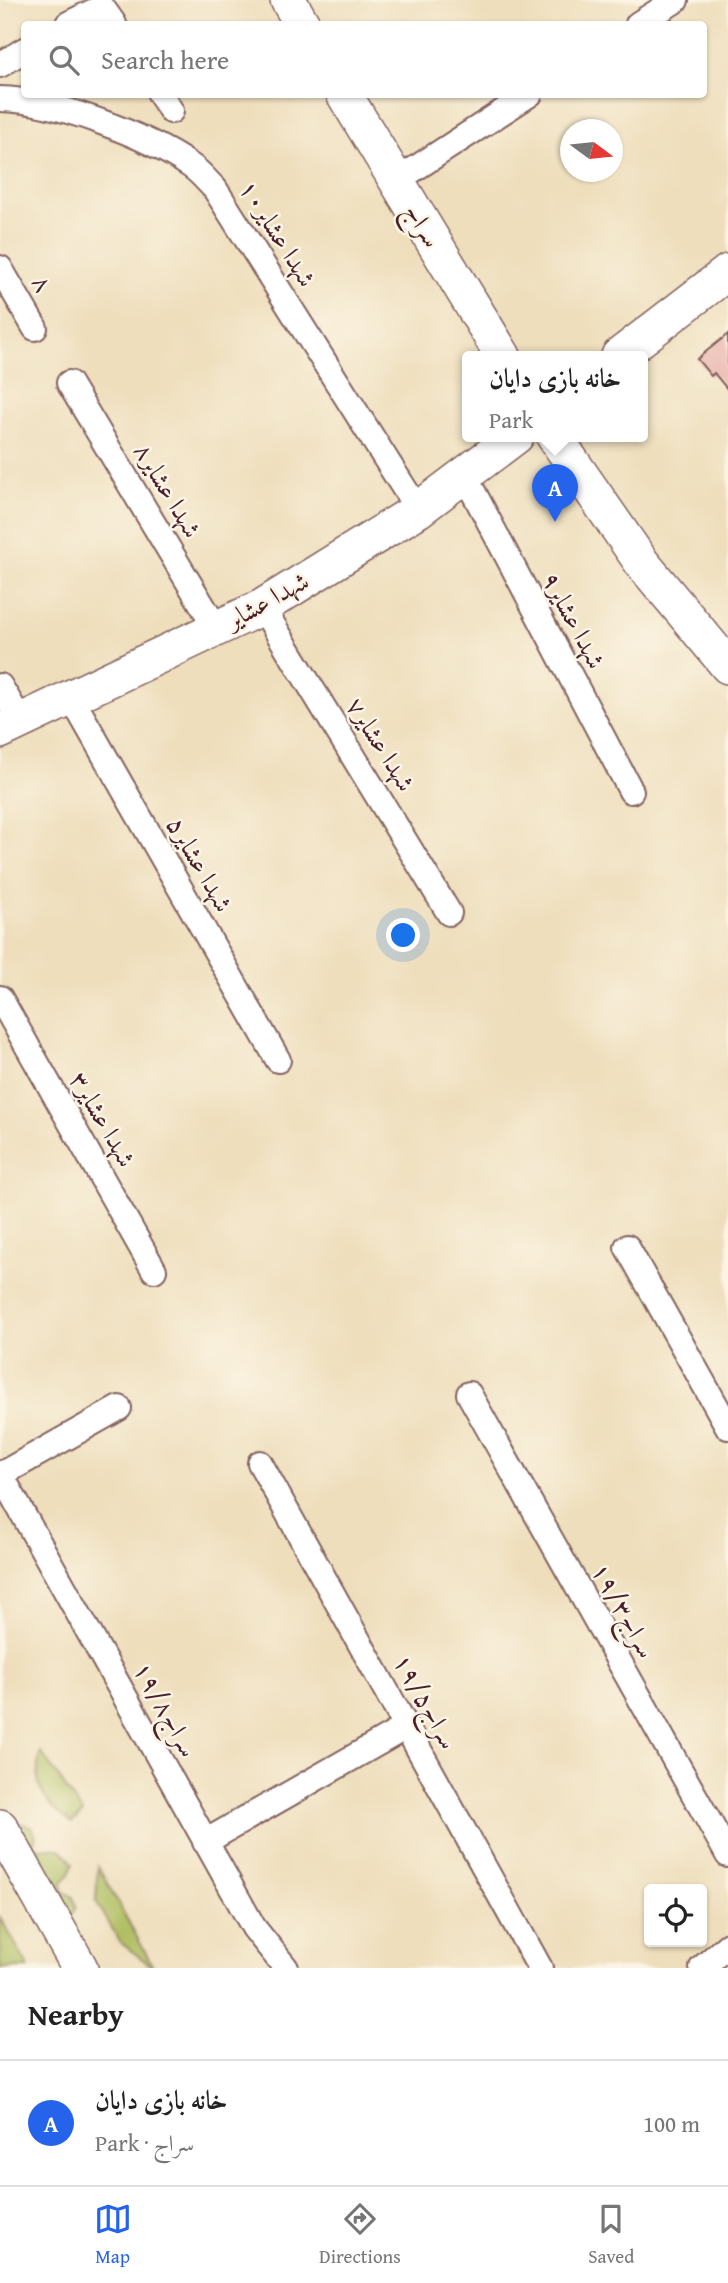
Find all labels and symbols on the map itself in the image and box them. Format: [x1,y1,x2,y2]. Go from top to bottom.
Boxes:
north arrow [560,119,623,182]
street label: شهدا عشایر۱۰ [230,171,327,294]
street label: سراج [390,195,452,257]
street label: ۸ [23,266,64,299]
street label: شهدا عشایر۸ [125,435,212,545]
pin: A [532,464,578,522]
street label: شهدا عشایر [215,561,316,640]
street label: شهدا عشایر۹ [533,564,616,675]
street label: شهدا عشایر۷ [337,689,426,799]
street label: شهدا عشایر۵ [157,808,244,919]
your location [386,918,420,952]
street label: شهدا عشایر۳ [60,1063,147,1174]
street label: سراج۱۹/۳ [578,1555,667,1667]
street label: سراج۱۹/۵ [380,1646,469,1758]
street label: سراج۱۹/۸ [120,1654,209,1766]

